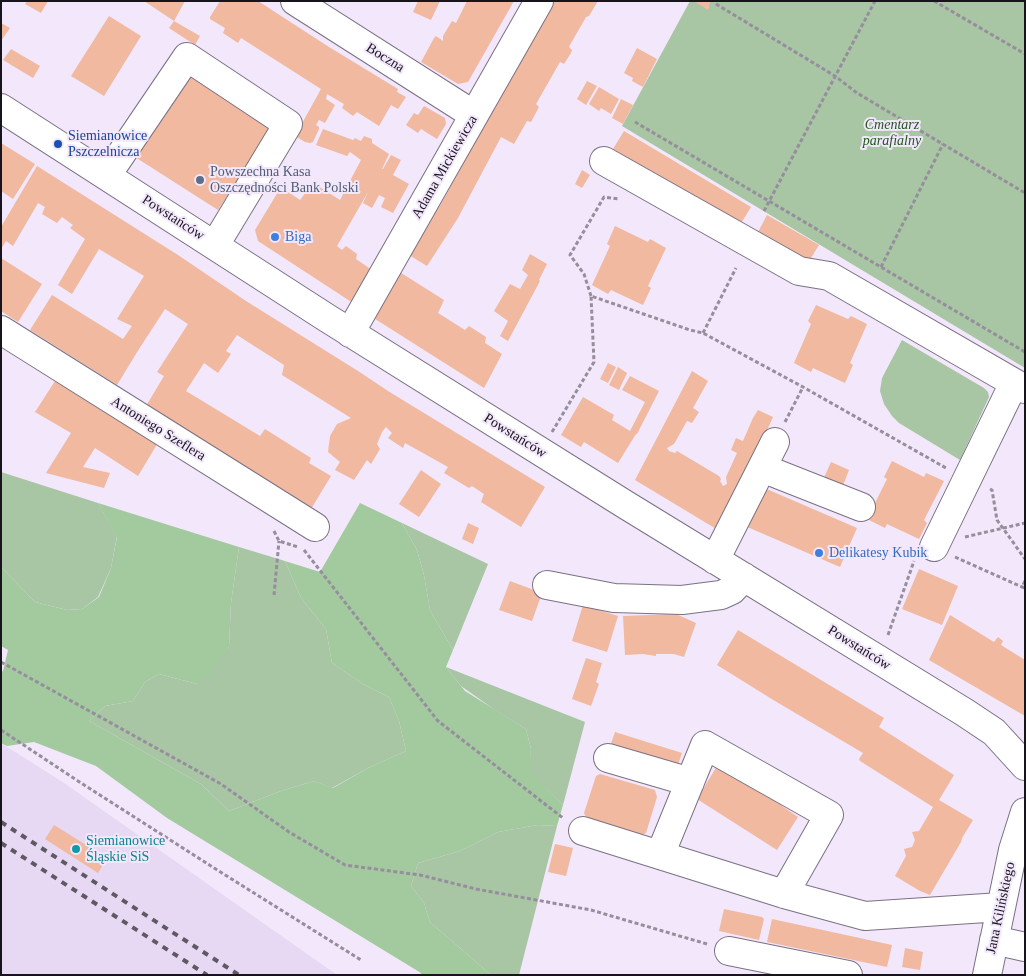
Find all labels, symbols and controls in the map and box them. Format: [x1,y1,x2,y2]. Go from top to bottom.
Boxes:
street label: Boczna [363,40,407,76]
street label: Adama Mickiewicza [409,112,481,222]
park label: Cmentarz parafialny [863,117,921,150]
place label: Siemianowice Pszczelnicza [68,128,147,160]
marker: Siemianowice Pszczelnicza [52,138,64,150]
place label: Powszechna Kasa Oszczędności Bank Polski [210,164,359,196]
marker: Powszechna Kasa Oszczędności Bank Polski [194,174,206,186]
street label: Powstańców [139,192,207,244]
place label: Biga [285,229,311,245]
marker: Biga [269,231,281,243]
street label: Antoniego Szeflera [108,393,208,465]
street label: Powstańców [481,410,549,462]
place label: Delikatesy Kubik [829,545,927,561]
marker: Delikatesy Kubik [813,547,825,559]
street label: Powstańców [825,622,893,674]
place label: Siemianowice Śląskie SiS [86,833,165,866]
marker: Siemianowice Śląskie SiS [70,843,82,855]
street label: Jana Kilińskiego [983,860,1019,956]

